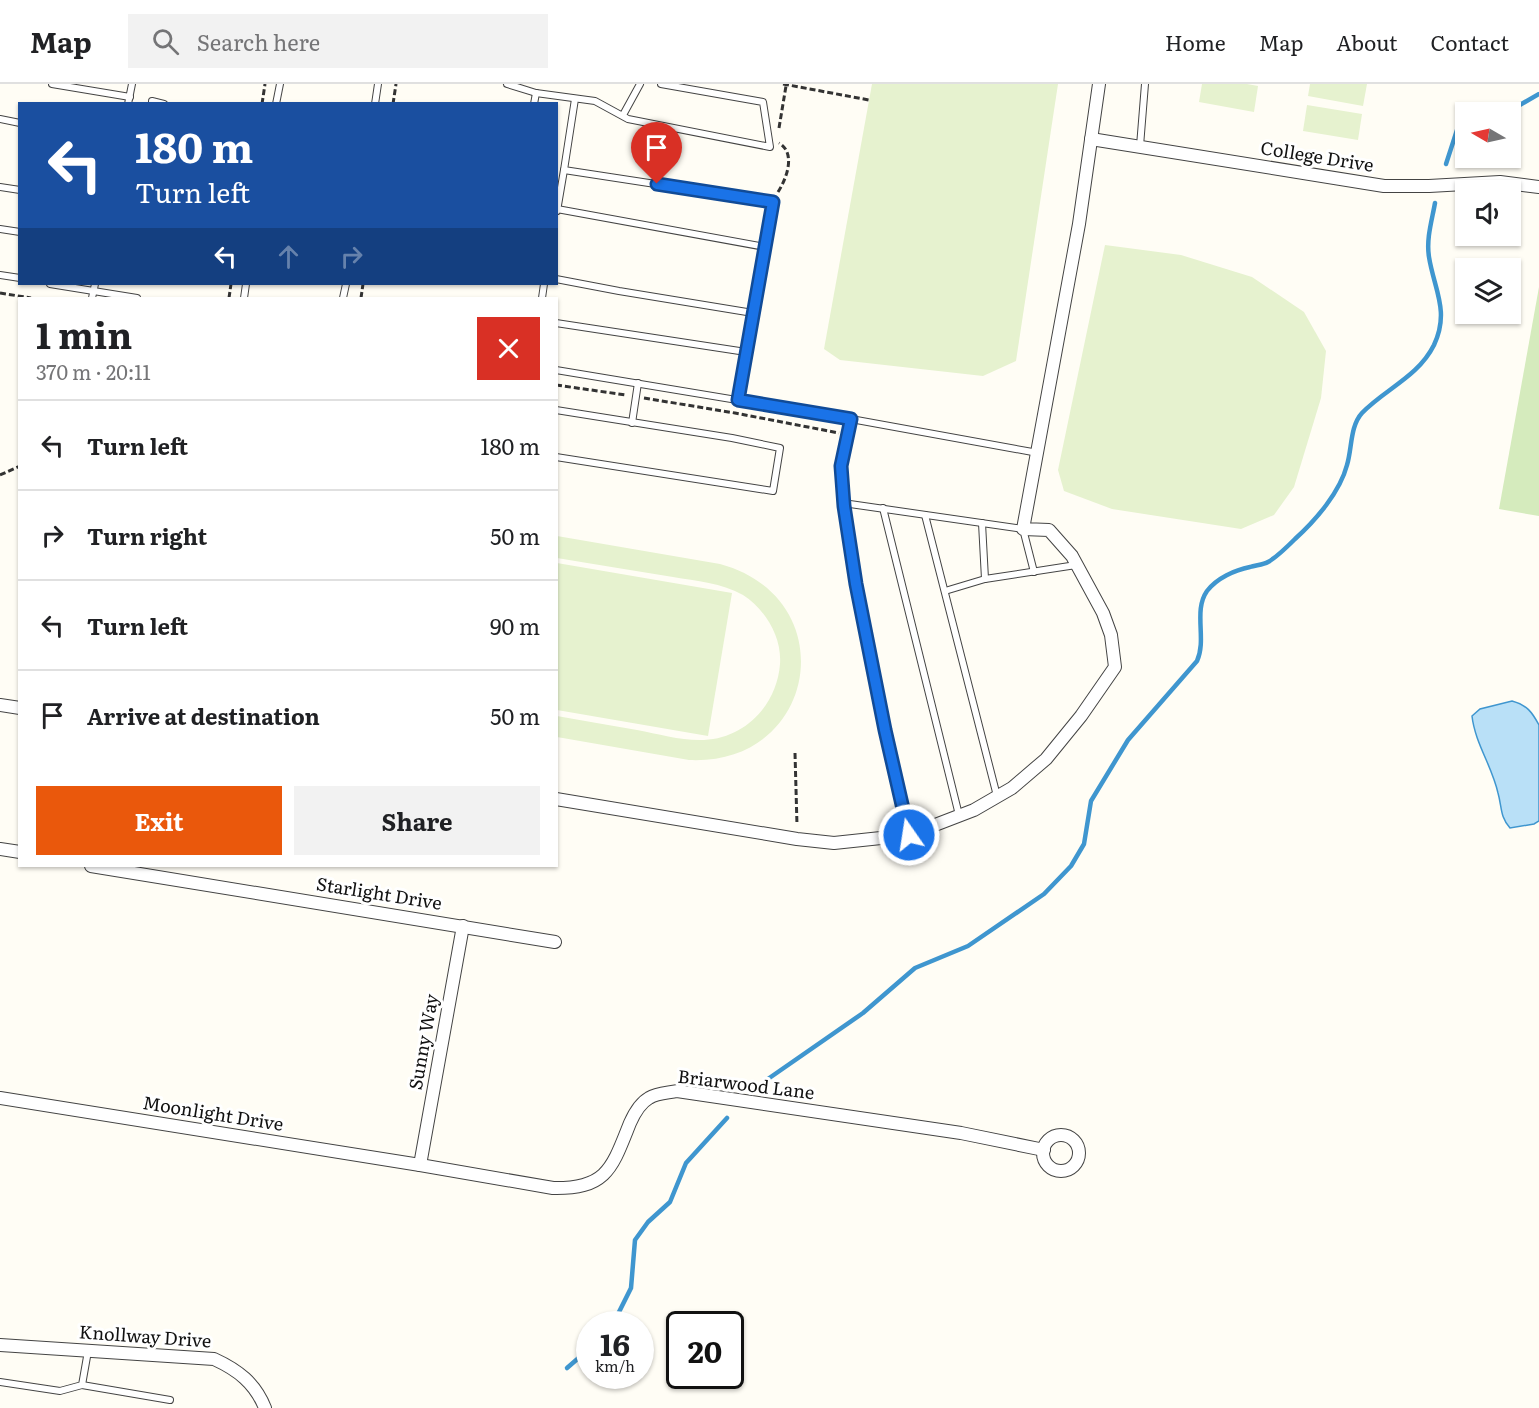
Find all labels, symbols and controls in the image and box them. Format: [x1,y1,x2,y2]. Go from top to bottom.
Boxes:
search box [128,14,548,68]
text: Map [30,20,92,62]
icon: search [149,25,182,58]
text: Search here [197,25,320,58]
text: Home [1165,26,1226,57]
text: Map [1259,26,1303,57]
text: About [1336,26,1398,57]
text: Contact [1431,26,1509,57]
north arrow [1455,102,1521,168]
map controls [1455,102,1521,324]
text: 180 m [135,114,253,176]
pin [631,122,682,184]
icon: left [36,126,114,204]
icon: arrive [640,131,673,164]
street label: College Drive [1259,133,1376,178]
text: Turn left [135,171,250,211]
button: sound [1455,180,1521,246]
icon: left [209,240,242,273]
icon: ahead [272,240,305,273]
icon: right [335,240,368,273]
button: layers [1455,258,1521,324]
text: 1 min [36,307,132,360]
button: close [477,317,540,380]
text: 370 m · 20:11 [36,356,151,386]
icon: left [36,429,69,462]
text: Turn left [87,429,188,462]
text: 180 m [480,429,540,462]
icon: right [36,519,69,552]
text: Turn right [87,519,207,552]
text: 50 m [490,519,540,552]
icon: left [36,609,69,642]
text: Turn left [87,609,188,642]
text: 90 m [490,609,540,642]
icon: arrive [36,699,69,732]
text: Arrive at destination [87,699,320,732]
text: 50 m [490,699,540,732]
button: Exit [36,786,282,855]
button: Share [294,786,540,855]
position arrow [877,803,941,867]
street label: Starlight Drive [315,869,444,916]
street label: Sunny Way [401,991,444,1092]
street label: Briarwood Lane [676,1062,816,1105]
street label: Moonlight Drive [141,1088,285,1137]
speed limit sign: 20 [666,1311,744,1389]
street label: Knollway Drive [78,1317,212,1354]
text: 16 [600,1321,630,1365]
text: km/h [595,1354,635,1377]

